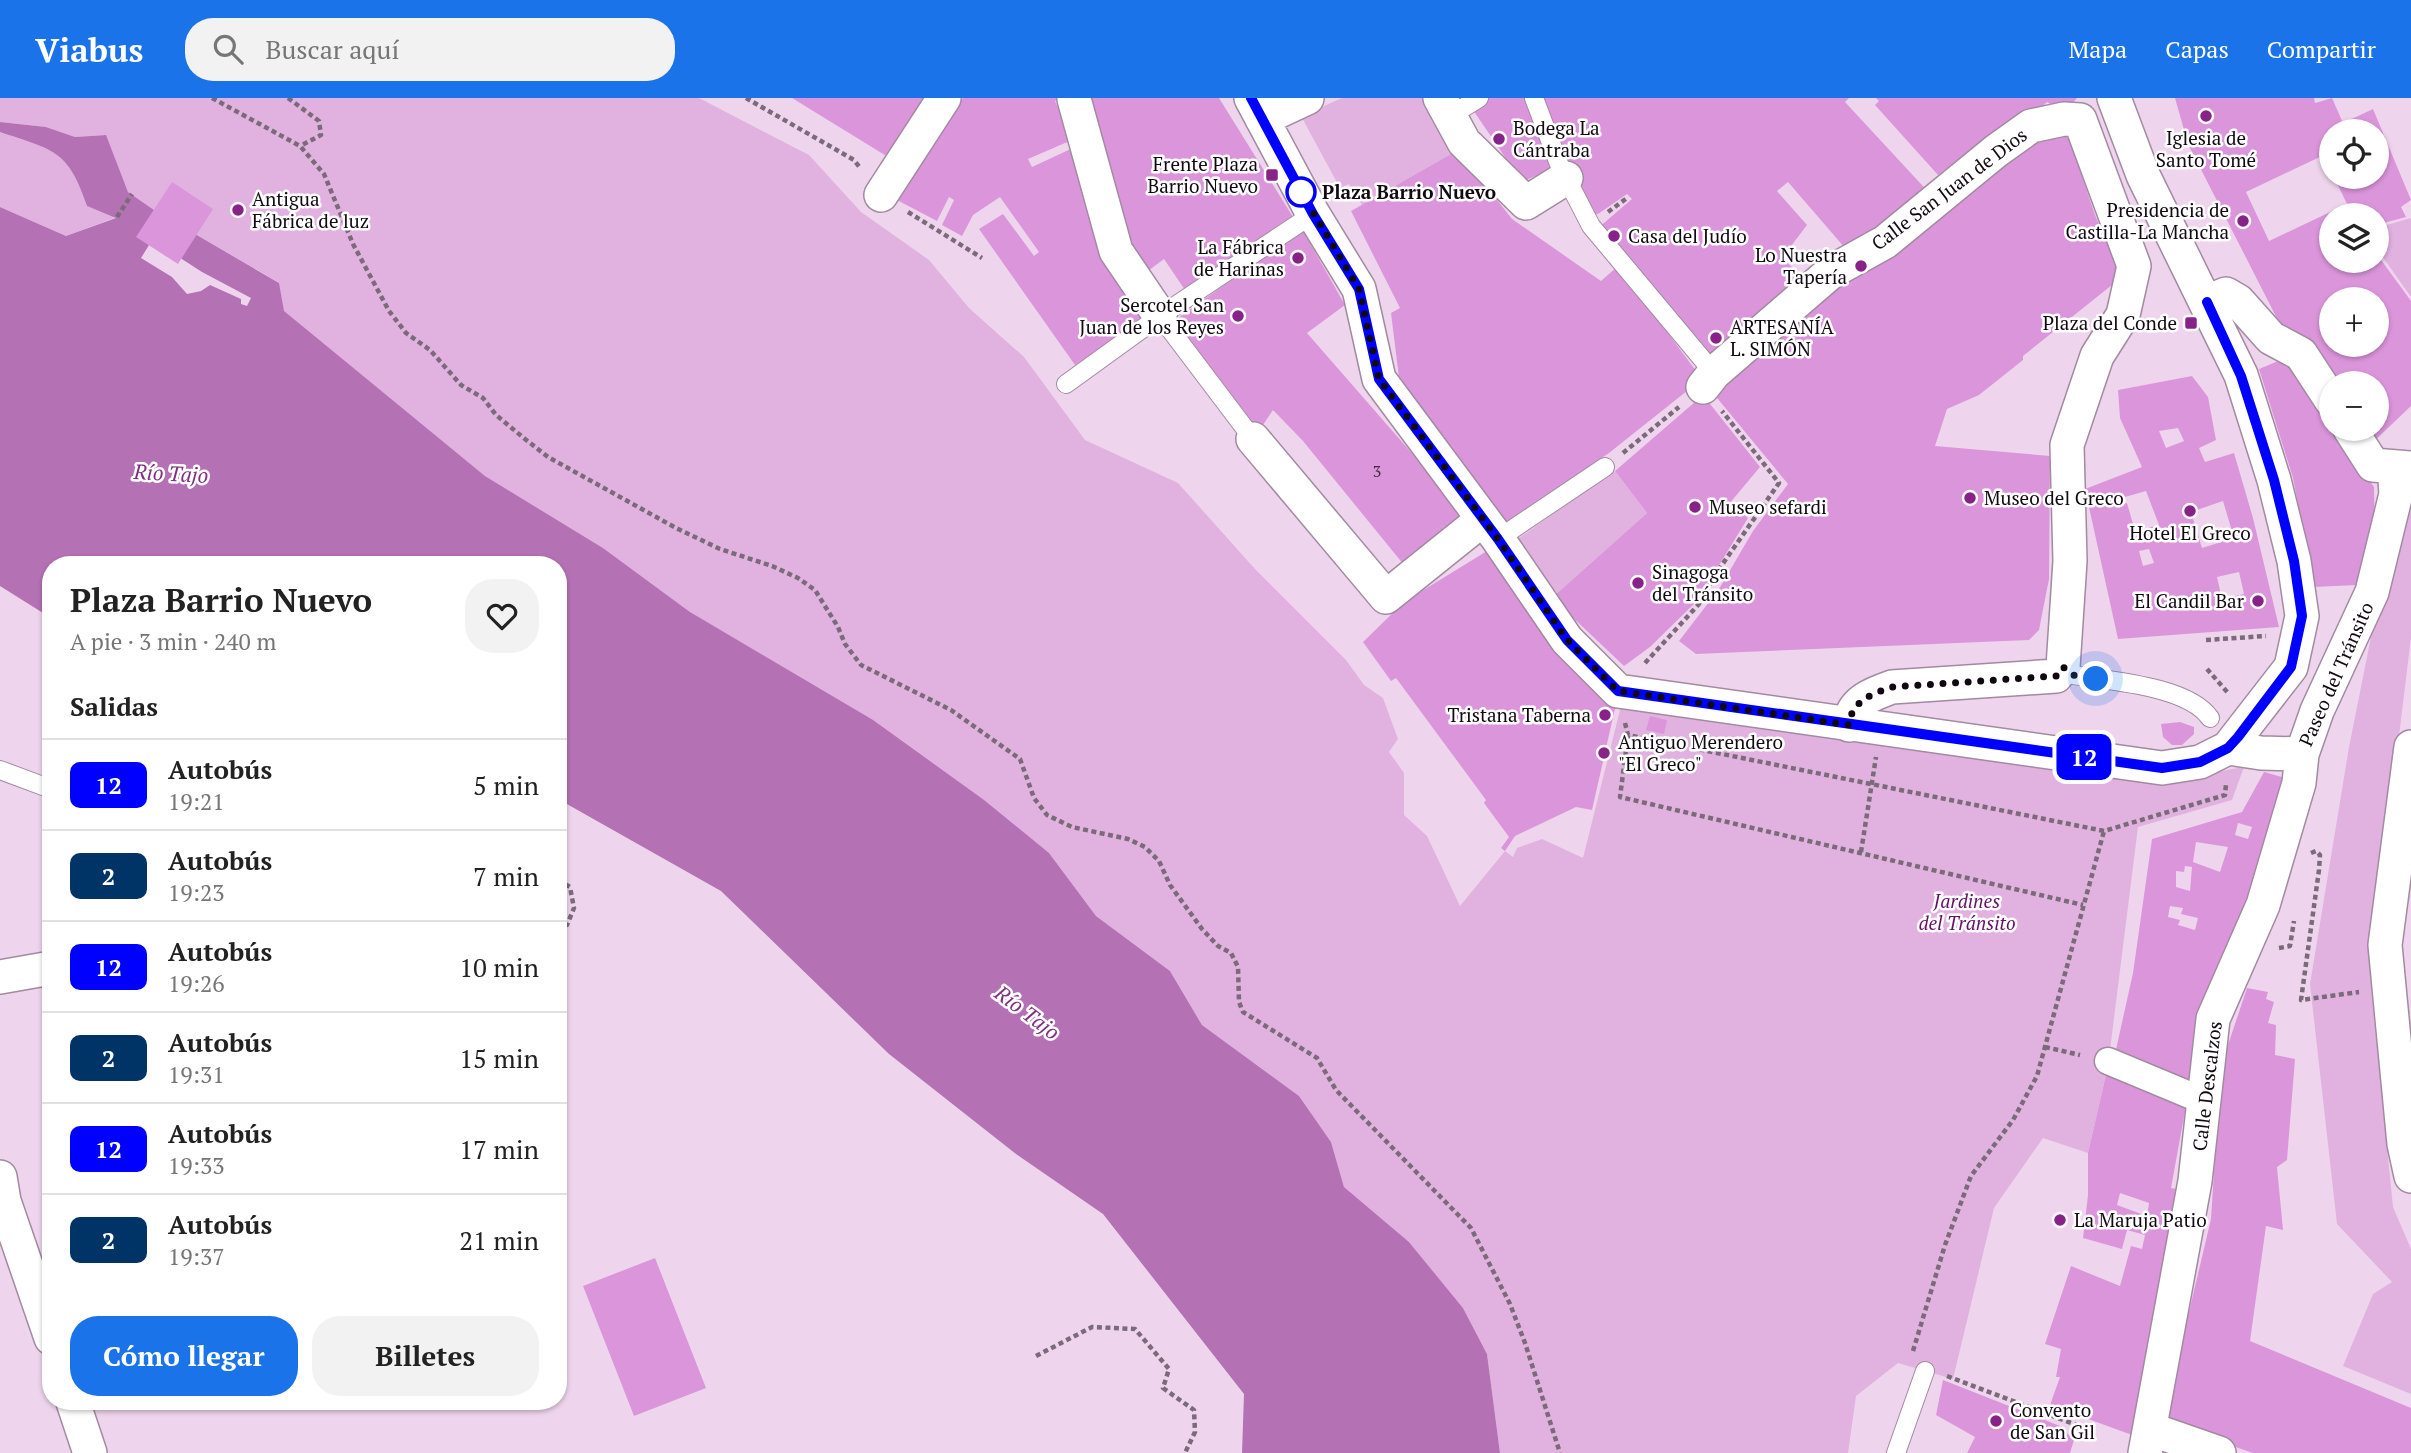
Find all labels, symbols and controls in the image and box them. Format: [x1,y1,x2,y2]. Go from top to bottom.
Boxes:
search box [185,18,675,81]
text: Viabus [35,28,143,71]
icon: search [209,30,247,68]
text: Buscar aquí [265,32,399,66]
text: Mapa [2069,33,2127,65]
text: Capas [2165,33,2229,65]
text: Compartir [2267,33,2376,65]
marker: Iglesia de Santo Tomé [2198,108,2214,124]
place label: Bodega La Cántraba [1513,115,1600,162]
map controls [2319,119,2389,441]
button: locate [2319,119,2389,189]
street label: Calle San Juan de Dios [1866,122,2032,255]
place label: Iglesia de Santo Tomé [2156,125,2256,172]
marker: Bodega La Cántraba [1491,131,1507,147]
place label: Frente Plaza Barrio Nuevo [1147,151,1258,198]
marker: Frente Plaza Barrio Nuevo [1264,167,1280,183]
marker: Plaza Barrio Nuevo [1286,177,1316,207]
place label: Plaza Barrio Nuevo [1322,179,1496,204]
place label: Antigua Fábrica de luz [252,186,369,233]
place label: Presidencia de Castilla-La Mancha [2065,197,2229,244]
marker: Antigua Fábrica de luz [230,202,246,218]
button: layers [2319,203,2389,273]
marker: Presidencia de Castilla-La Mancha [2235,213,2251,229]
place label: Casa del Judío [1628,223,1747,248]
marker: Casa del Judío [1606,228,1622,244]
place label: La Fábrica de Harinas [1194,234,1284,281]
place label: Lo Nuestra Tapería [1755,242,1847,289]
marker: La Fábrica de Harinas [1290,250,1306,266]
marker: Lo Nuestra Tapería [1853,258,1869,274]
button: + [2319,287,2389,357]
place label: Sercotel San Juan de los Reyes [1079,292,1224,339]
marker: Sercotel San Juan de los Reyes [1230,308,1246,324]
place label: Plaza del Conde [2043,310,2177,335]
place label: ARTESANÍA L. SIMÓN [1730,314,1834,361]
marker: Plaza del Conde [2183,315,2199,331]
marker: ARTESANÍA L. SIMÓN [1708,330,1724,346]
button: − [2319,371,2389,441]
water label: Río Tajo [132,457,209,489]
house number: 3 [1373,460,1381,482]
place label: Museo del Greco [1984,485,2124,510]
marker: Museo del Greco [1962,490,1978,506]
place label: Museo sefardi [1709,494,1827,519]
marker: Museo sefardi [1687,499,1703,515]
marker: Hotel El Greco [2182,503,2198,519]
place label: Hotel El Greco [2129,520,2251,545]
place label: Sinagoga del Tránsito [1652,559,1753,606]
marker: Sinagoga del Tránsito [1630,575,1646,591]
text: Plaza Barrio Nuevo [70,578,372,621]
button: heart [465,579,539,653]
place label: El Candil Bar [2134,588,2245,613]
marker: El Candil Bar [2250,593,2266,609]
street label: Paseo del Tránsito [2293,598,2379,750]
text: A pie · 3 min · 240 m [70,626,276,657]
your location [2078,661,2113,696]
text: Salidas [70,689,158,723]
place label: Tristana Taberna [1448,702,1591,727]
marker: Tristana Taberna [1597,707,1613,723]
place label: Antiguo Merendero "El Greco" [1618,729,1783,776]
line badge: 12 [2052,734,2116,780]
text: 12 [2070,741,2098,773]
marker: Antiguo Merendero "El Greco" [1596,745,1612,761]
text: Autobús [168,752,272,786]
text: 5 min [473,768,539,802]
text: 12 [95,769,122,801]
text: 19:21 [168,786,225,817]
text: Autobús [168,843,272,877]
text: 7 min [473,859,539,893]
text: 2 [102,860,115,892]
text: 19:23 [168,877,225,908]
park label: Jardines del Tránsito [1918,888,2016,935]
text: Autobús [168,934,272,968]
text: 10 min [459,950,539,984]
text: 12 [95,951,122,983]
text: 19:26 [168,968,225,999]
water label: Río Tajo [989,978,1066,1046]
street label: Calle Descalzos [2186,1020,2227,1152]
text: Autobús [168,1025,272,1059]
text: 15 min [459,1041,539,1075]
text: 2 [102,1042,115,1074]
text: 19:31 [168,1059,225,1090]
text: Autobús [168,1116,272,1150]
text: 17 min [459,1132,539,1166]
text: 12 [95,1133,122,1165]
text: 19:33 [168,1150,225,1181]
text: Autobús [168,1207,272,1241]
place label: La Maruja Patio [2074,1207,2207,1232]
marker: La Maruja Patio [2052,1212,2068,1228]
text: 21 min [459,1223,539,1257]
text: 2 [102,1224,115,1256]
text: 19:37 [168,1241,225,1272]
button: Cómo llegar [70,1316,298,1396]
button: Billetes [312,1316,539,1396]
place label: Convento de San Gil [2010,1397,2095,1444]
marker: Convento de San Gil [1988,1413,2004,1429]

